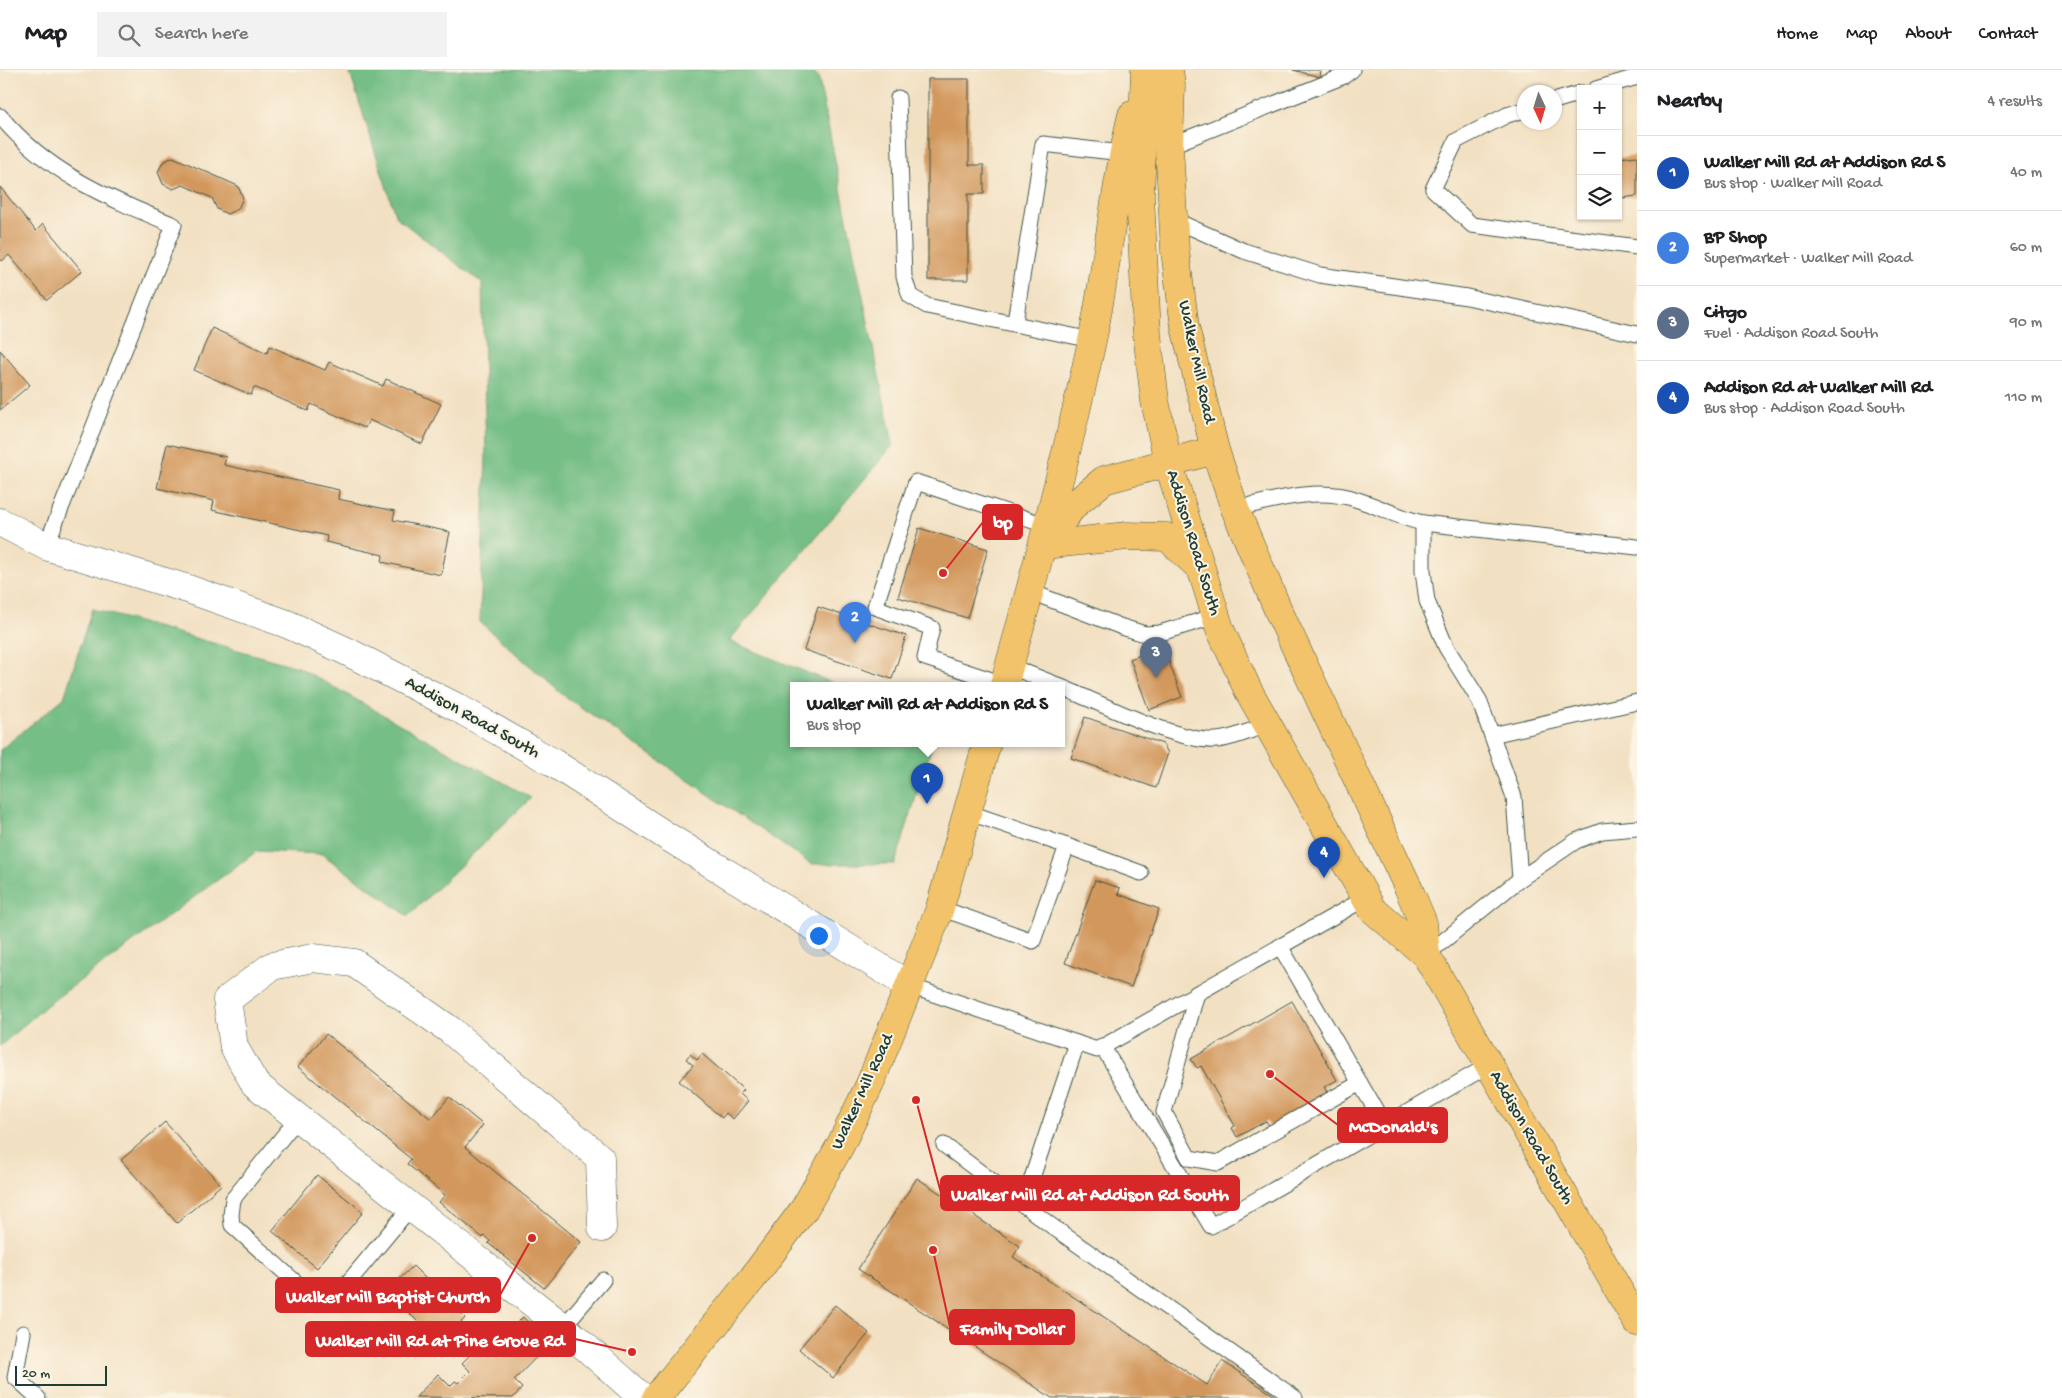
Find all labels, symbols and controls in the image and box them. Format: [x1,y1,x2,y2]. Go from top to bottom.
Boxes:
search box [97,12,447,57]
text: Map [25,20,67,49]
icon: search [115,21,143,49]
text: Search here [155,23,248,46]
text: Home [1776,24,1818,45]
text: Map [1846,24,1877,45]
text: About [1905,24,1951,45]
text: Contact [1979,24,2037,45]
north arrow [1517,85,1562,130]
map controls [1577,85,1622,220]
button: + [1577,85,1622,130]
text: Nearby [1657,90,1722,115]
text: 4 results [1987,93,2042,112]
button: − [1577,130,1622,175]
text: Walker Mill Rd at Addison Rd S [1704,152,1945,175]
text: 1 [1670,164,1676,183]
text: 40 m [2010,164,2042,183]
button: layers [1577,175,1622,220]
text: Bus stop · Walker Mill Road [1704,175,1882,194]
text: BP Shop [1704,227,1767,250]
text: 2 [1669,239,1677,258]
text: 60 m [2010,239,2042,258]
text: Supermarket · Walker Mill Road [1704,250,1912,269]
street label: Walker Mill Road [1173,299,1220,427]
text: Citgo [1704,302,1747,325]
text: 3 [1669,314,1677,333]
text: 90 m [2010,314,2042,333]
text: Fuel · Addison Road South [1704,325,1878,344]
text: Addison Rd at Walker Mill Rd [1704,377,1932,400]
text: 4 [1669,389,1677,408]
text: 110 m [2005,389,2042,408]
text: Bus stop · Addison Road South [1704,400,1905,419]
street label: Addison Road South [1161,468,1225,619]
callout: bp [983,505,1022,539]
text: bp [992,513,1013,536]
pin: 2 [839,602,871,643]
pin: 3 [1140,637,1172,678]
street label: Addison Road South [401,672,543,764]
popup [790,682,1065,747]
text: Walker Mill Rd at Addison Rd S [807,694,1048,717]
text: Bus stop [807,717,861,736]
pin: 1 [911,763,943,804]
pin: 4 [1308,837,1340,878]
your location [806,923,832,949]
street label: Walker Mill Road [827,1030,900,1153]
street label: Addison Road South [1484,1067,1578,1209]
callout: McDonald's [1338,1108,1447,1142]
text: McDonald's [1349,1117,1438,1140]
callout: Walker Mill Rd at Addison Rd South [941,1176,1239,1210]
text: Walker Mill Rd at Addison Rd South [950,1185,1230,1208]
callout: Walker Mill Baptist Church [276,1278,500,1312]
text: Walker Mill Baptist Church [285,1287,491,1310]
callout: Family Dollar [950,1310,1074,1344]
text: Family Dollar [959,1319,1066,1342]
callout: Walker Mill Rd at Pine Grove Rd [306,1322,575,1356]
text: Walker Mill Rd at Pine Grove Rd [314,1331,566,1354]
scale bar [15,1363,108,1386]
text: 20 m [22,1366,50,1383]

